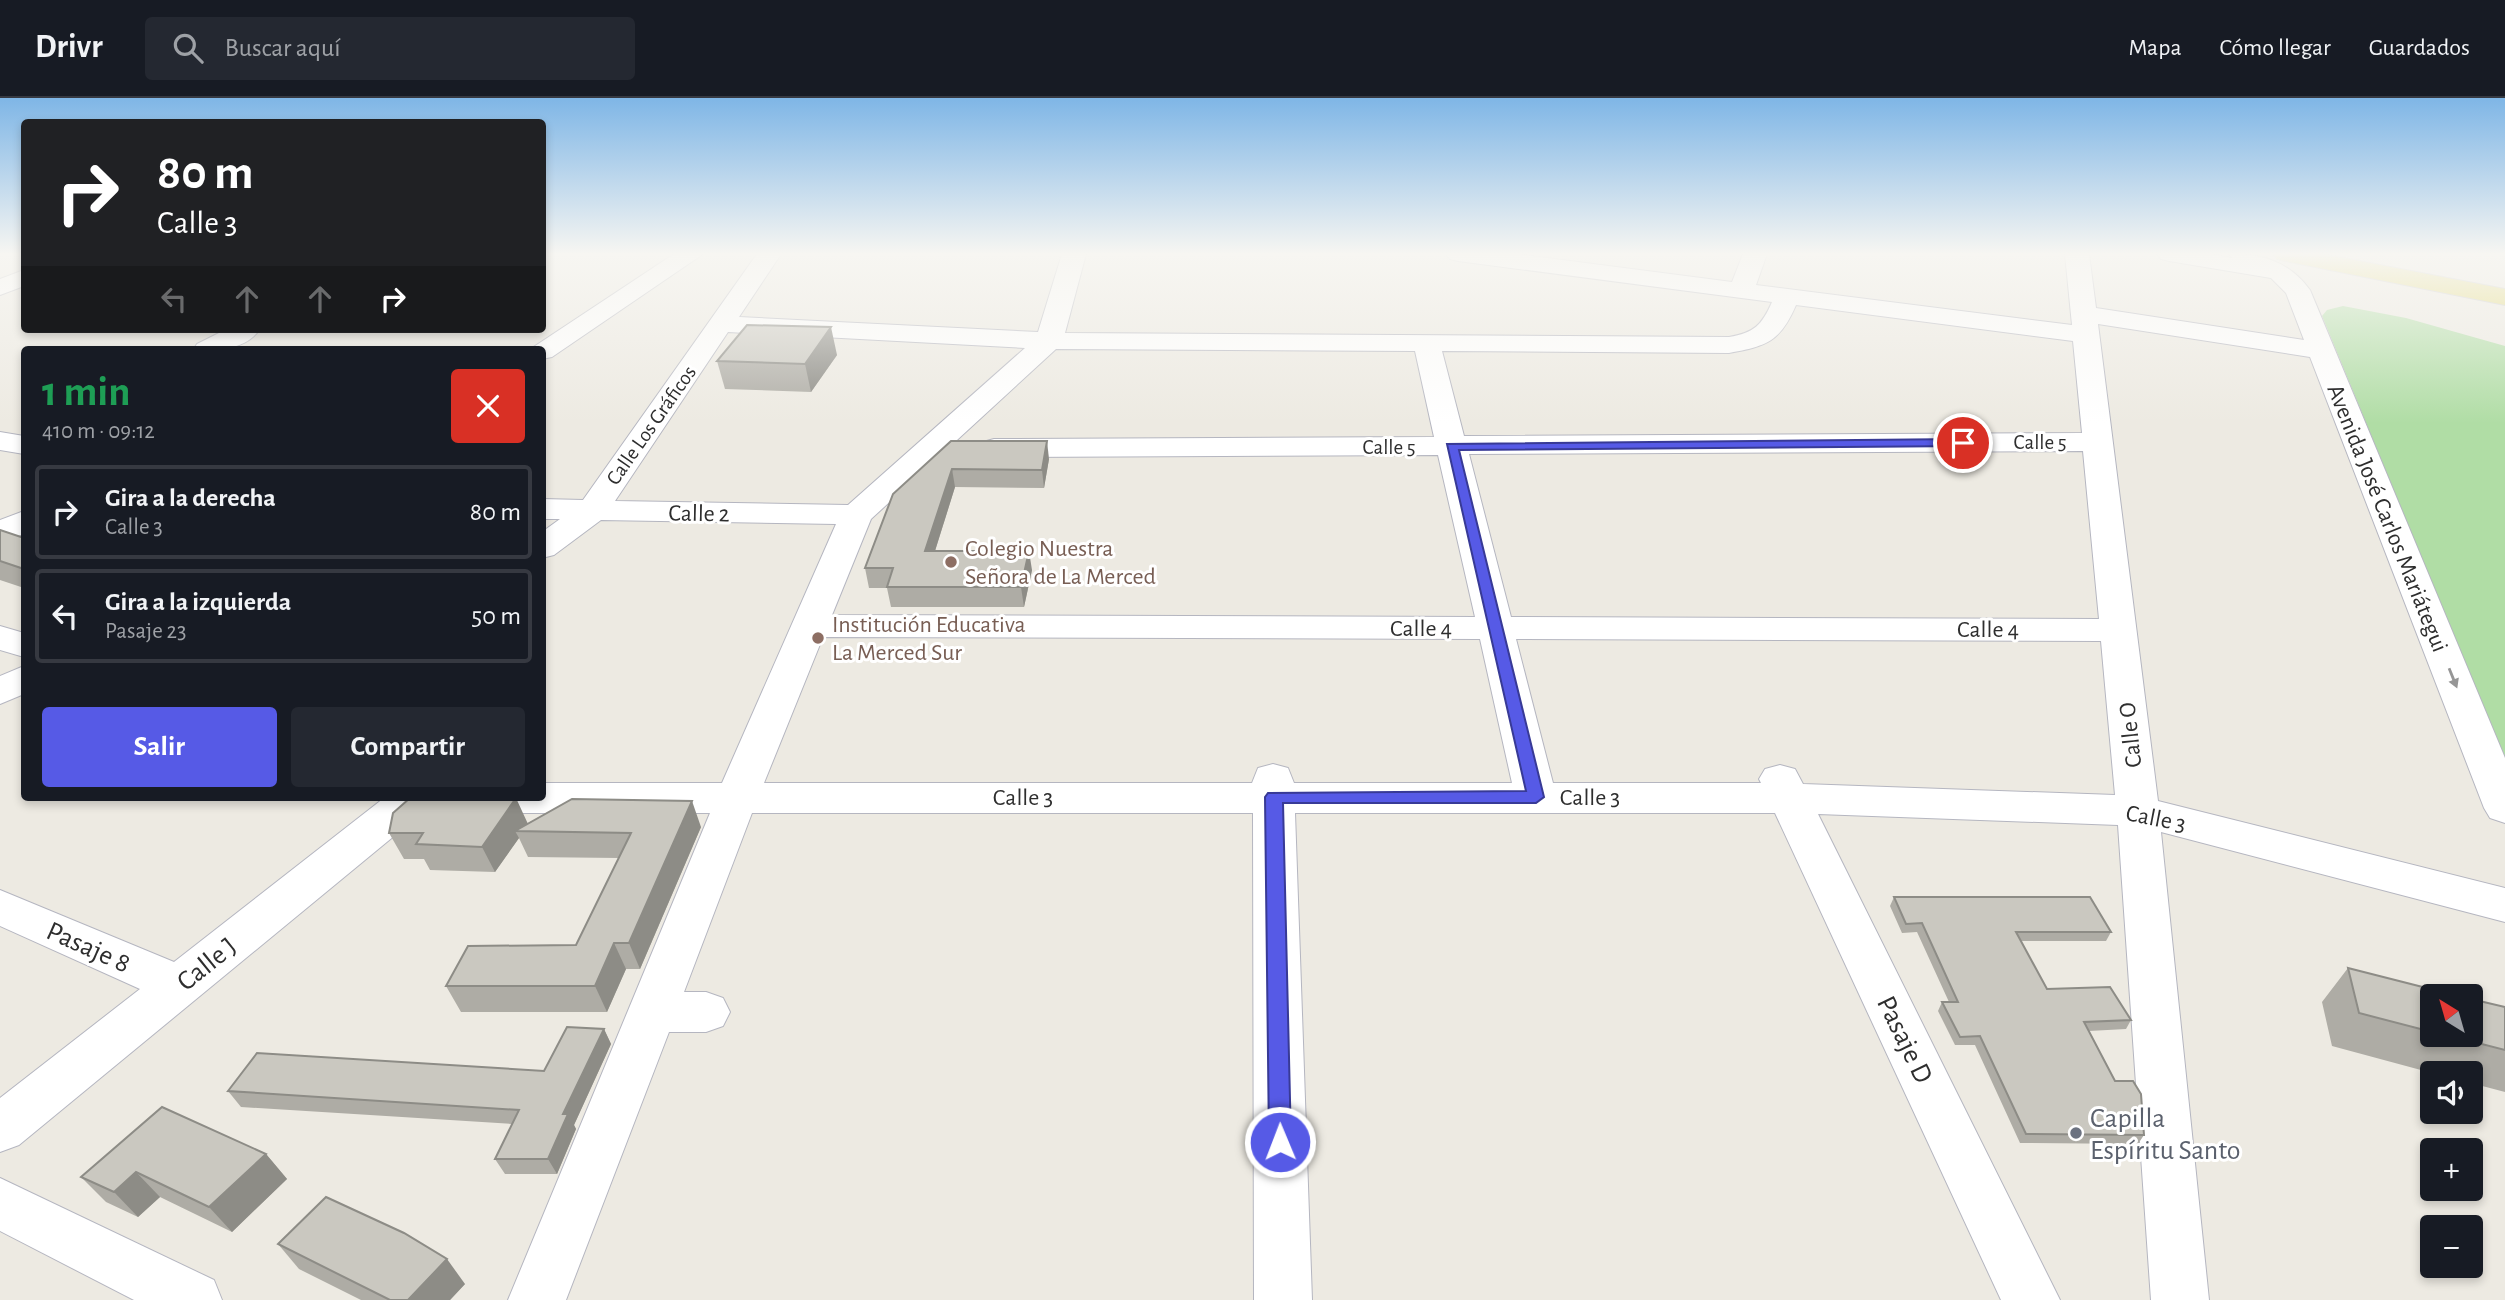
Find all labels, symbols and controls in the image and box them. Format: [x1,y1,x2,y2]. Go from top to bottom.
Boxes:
search box [145,17,635,80]
icon: search [169,29,207,67]
text: Drivr [35,31,103,64]
text: Buscar aquí [225,35,341,61]
text: Mapa [2128,36,2182,60]
text: Cómo llegar [2220,36,2331,60]
text: Guardados [2369,36,2470,60]
icon: right [42,147,133,238]
text: 80 m [157,149,254,198]
text: Calle 3 [157,207,237,239]
icon: left [155,280,193,318]
icon: ahead [228,280,266,318]
icon: ahead [301,280,339,318]
icon: right [374,280,412,318]
street label: Calle Los Gráficos [603,362,700,489]
button: close [451,369,525,443]
text: 1 min [42,371,131,413]
street label: Avenida José Carlos Mariátegui [2322,381,2452,656]
pin [1933,413,1993,473]
text: 410 m · 09:12 [42,420,155,443]
icon: arrive [1944,424,1982,462]
street label: Calle 5 [2014,432,2066,453]
street label: Calle 5 [1363,437,1415,458]
text: Gira a la derecha [105,485,276,511]
icon: right [46,493,84,531]
text: 80 m [470,499,521,525]
street label: Calle 2 [668,501,730,527]
text: Calle 3 [105,516,163,539]
place label: Colegio Nuestra Señora de La Merced [965,537,1156,589]
marker: Colegio Nuestra Señora de La Merced [943,554,959,570]
text: Gira a la izquierda [105,589,291,615]
icon: left [46,597,84,635]
text: 50 m [471,603,521,629]
place label: Institución Educativa La Merced Sur [832,613,1026,665]
street label: Calle 4 [1390,617,1452,641]
street label: Calle 4 [1957,618,2019,642]
text: Pasaje 23 [105,620,187,643]
marker: Institución Educativa La Merced Sur [810,630,826,646]
one-way arrow [2447,667,2458,688]
street label: Calle O [2116,701,2146,769]
button: Salir [42,707,277,787]
button: Compartir [291,707,525,787]
street label: Calle 3 [993,786,1053,810]
street label: Calle 3 [1560,786,1620,810]
street label: Calle 3 [2124,801,2188,837]
street label: Pasaje 8 [42,917,134,979]
street label: Calle J [172,932,242,997]
north arrow [2420,984,2483,1046]
map controls [2420,984,2483,1278]
street label: Pasaje D [1871,992,1937,1088]
button: sound [2420,1061,2483,1124]
position arrow [1243,1105,1317,1179]
place label: Capilla Espíritu Santo [2090,1105,2241,1165]
marker: Capilla Espíritu Santo [2068,1125,2084,1141]
button: + [2420,1138,2483,1201]
button: − [2420,1215,2483,1278]

